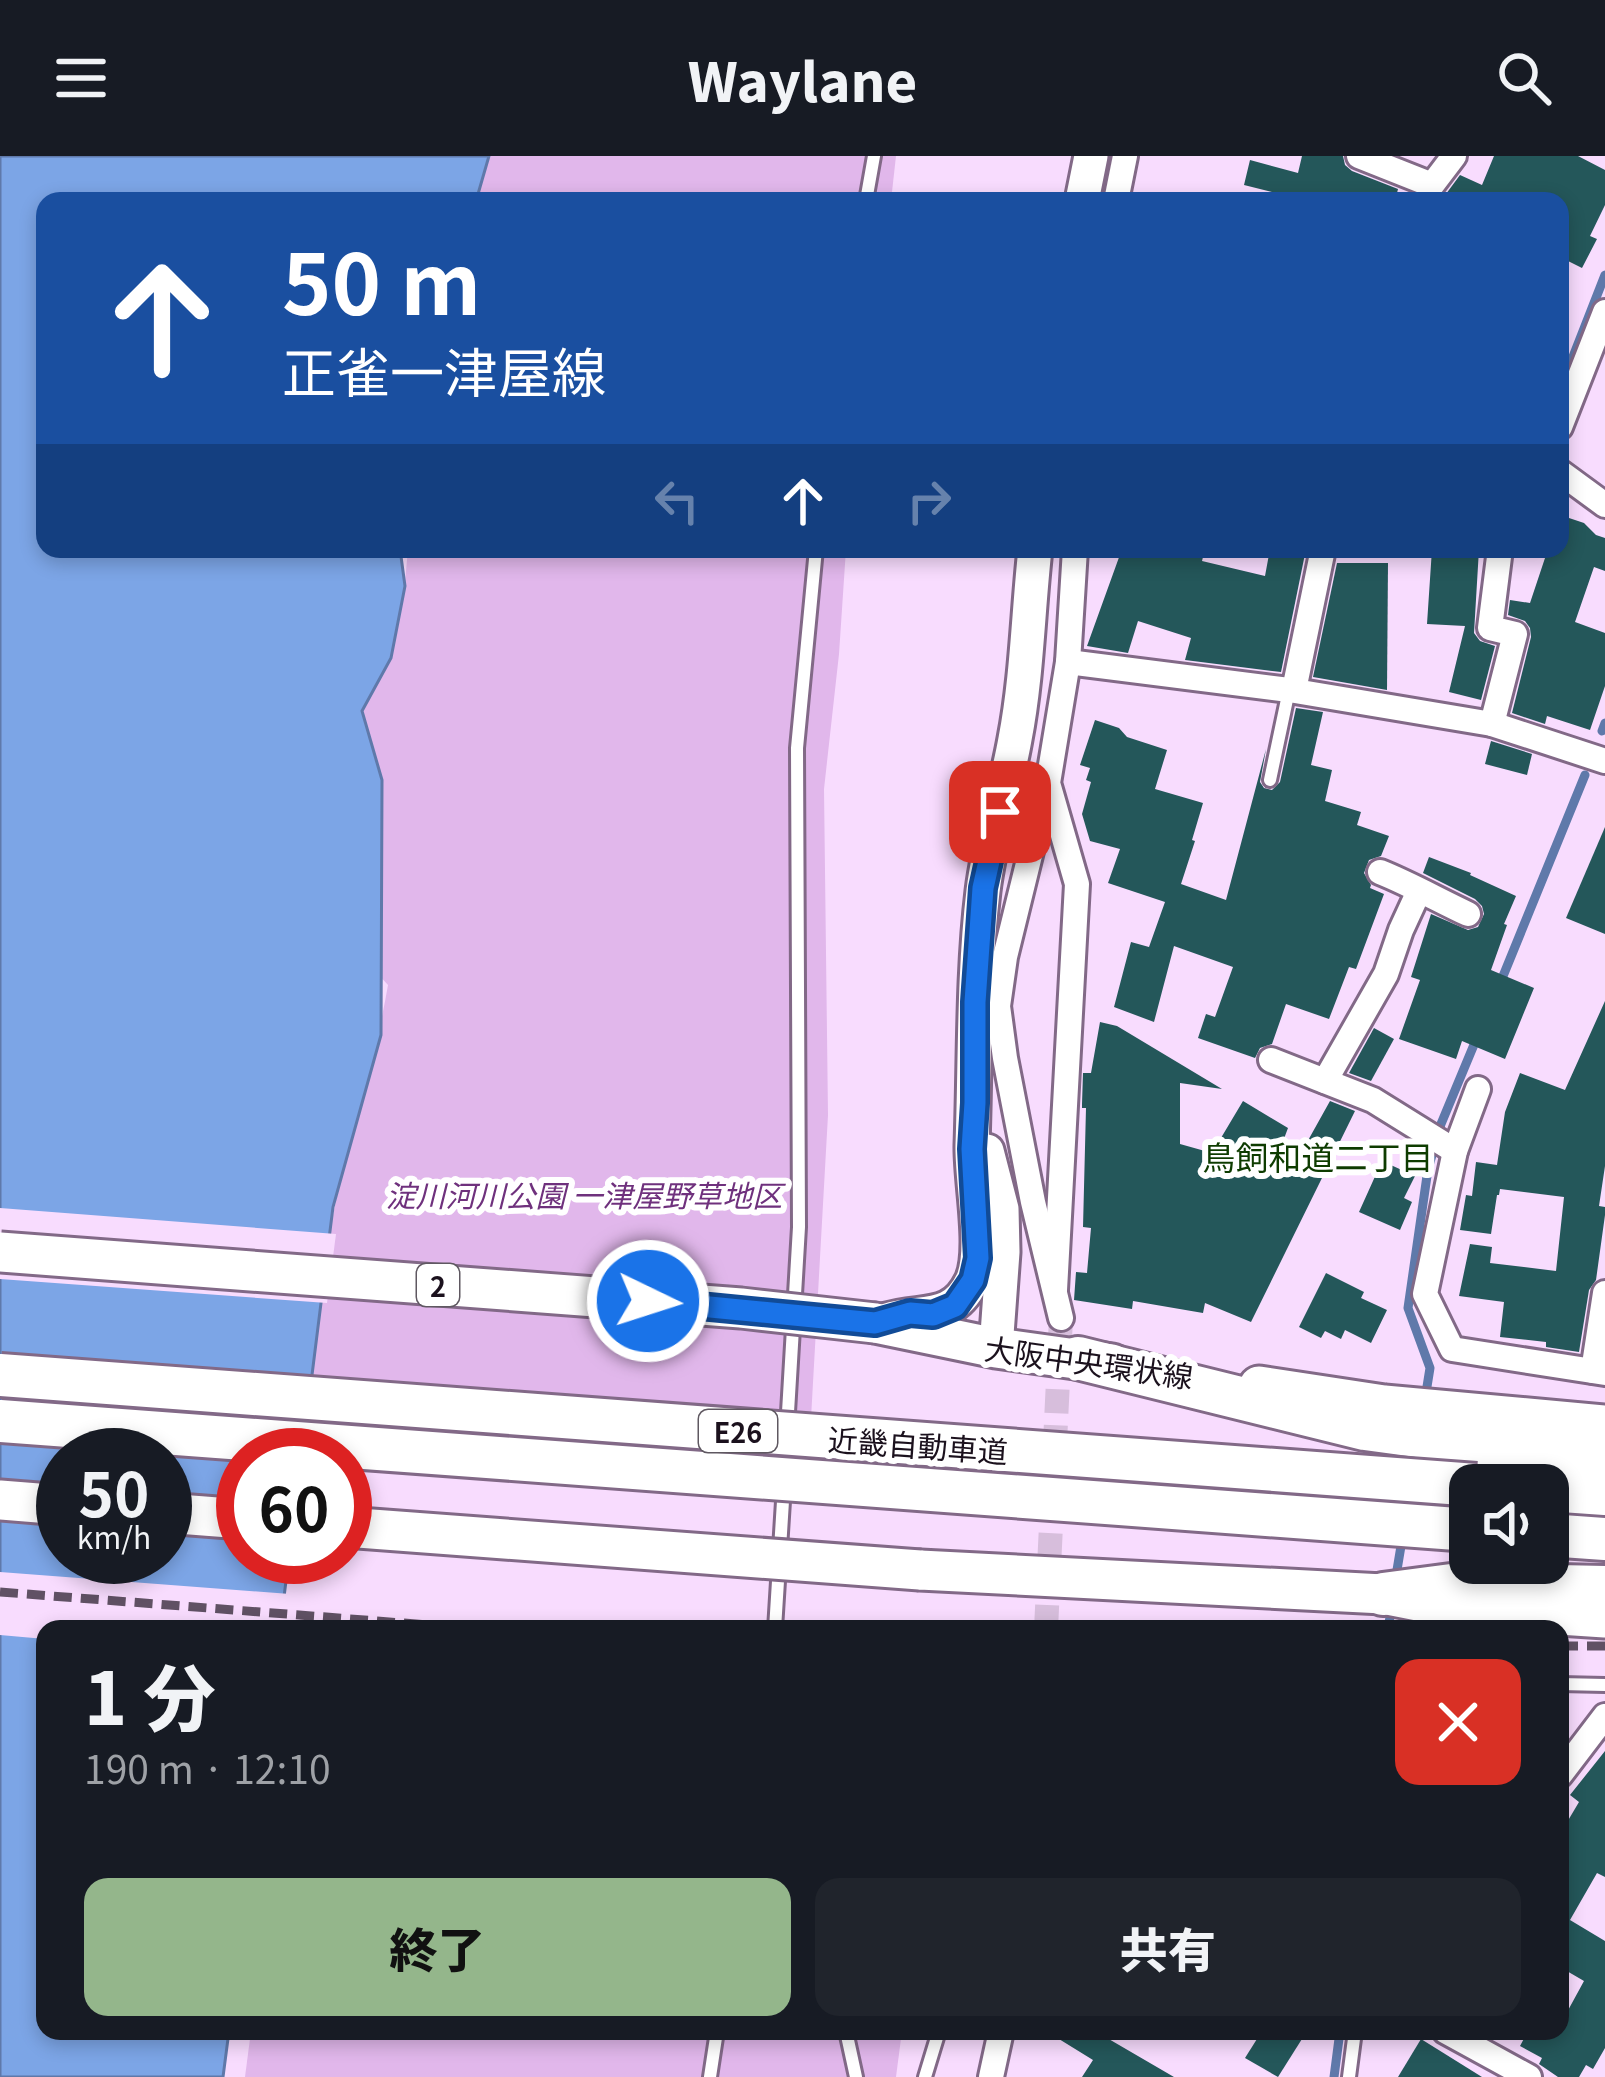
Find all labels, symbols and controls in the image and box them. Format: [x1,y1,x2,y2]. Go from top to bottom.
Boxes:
text: Waylane [688,39,917,118]
icon: menu [48,45,114,111]
icon: search [1491,45,1557,111]
text: 50 m [282,218,481,339]
icon: ahead [84,240,240,396]
text: 正雀一津屋線 [282,330,606,409]
icon: left [644,468,710,534]
icon: ahead [770,468,836,534]
icon: right [896,468,962,534]
pin [949,761,1051,863]
icon: arrive [967,779,1033,845]
district label: 鳥飼和道二丁目 [1203,1132,1434,1180]
park label: 淀川河川公園 一津屋野草地区 [386,1172,786,1216]
position arrow [585,1238,711,1364]
road number: 2 [417,1264,459,1306]
street label: 大阪中央環状線 [982,1325,1196,1397]
road number: E26 [699,1410,777,1452]
street label: 近畿自動車道 [827,1416,1009,1472]
speed limit sign: 60 [216,1428,372,1584]
text: 50 [79,1447,149,1534]
map controls [1449,1464,1569,1584]
button: sound [1449,1464,1569,1584]
text: km/h [77,1514,151,1558]
text: 1 分 [84,1641,216,1746]
button: close [1395,1659,1521,1785]
text: 190 m · 12:10 [84,1739,331,1795]
button: 終了 [84,1878,791,2016]
button: 共有 [815,1878,1521,2016]

